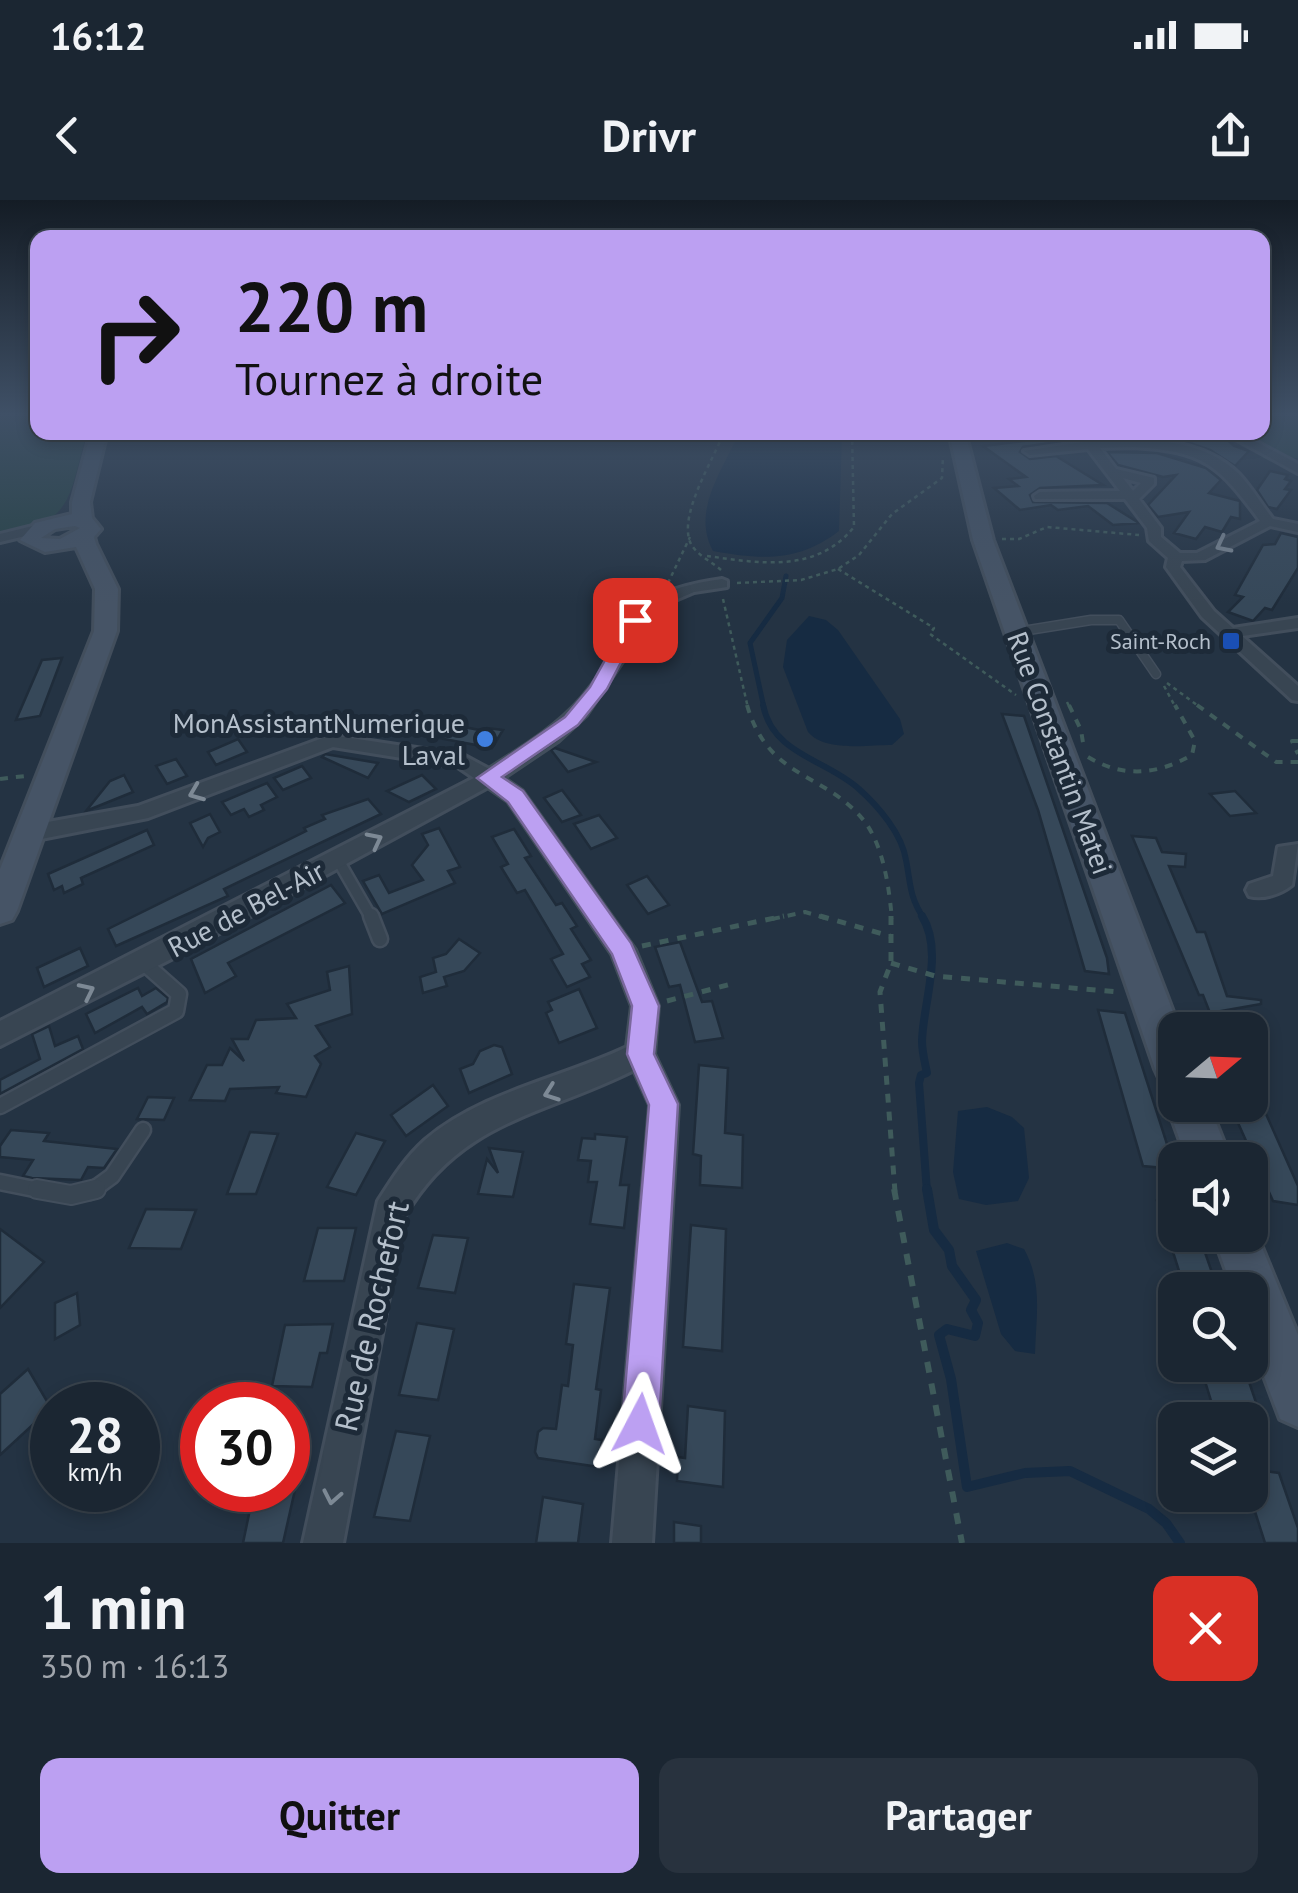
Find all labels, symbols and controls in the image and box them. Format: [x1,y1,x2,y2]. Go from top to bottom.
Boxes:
text: 16:12 [50,11,146,60]
text: Drivr [602,106,696,164]
icon: back [40,108,95,163]
icon: share [1203,108,1258,163]
text: 220 m [235,261,428,351]
icon: right [70,270,200,400]
text: Tournez à droite [235,349,543,407]
one-way arrow [1215,533,1233,552]
pin [593,578,678,663]
icon: arrive [608,593,663,648]
street label: Rue Constantin Matei [999,626,1122,879]
place label: Saint-Roch [1110,627,1211,655]
marker: Saint-Roch [1220,630,1242,652]
place label: MonAssistantNumerique Laval [173,704,465,773]
marker: MonAssistantNumerique Laval [474,728,496,750]
one-way arrow [188,781,206,801]
one-way arrow [365,833,383,852]
street label: Rue de Bel-Air [161,852,331,965]
one-way arrow [77,984,95,1003]
north arrow [1158,1012,1268,1122]
map controls [1158,1012,1268,1512]
one-way arrow [543,1081,561,1101]
button: sound [1158,1142,1268,1252]
street label: Rue de Rochefort [324,1196,418,1435]
button: search [1158,1272,1268,1382]
position arrow [588,1372,692,1476]
speed limit sign: 30 [180,1382,310,1512]
text: 28 [67,1402,123,1467]
button: layers [1158,1402,1268,1512]
text: km/h [68,1456,122,1488]
one-way arrow [322,1489,343,1505]
text: 1 min [40,1568,186,1646]
button: close [1153,1576,1258,1681]
text: 350 m · 16:13 [40,1645,229,1687]
button: Quitter [40,1758,639,1873]
button: Partager [659,1758,1258,1873]

